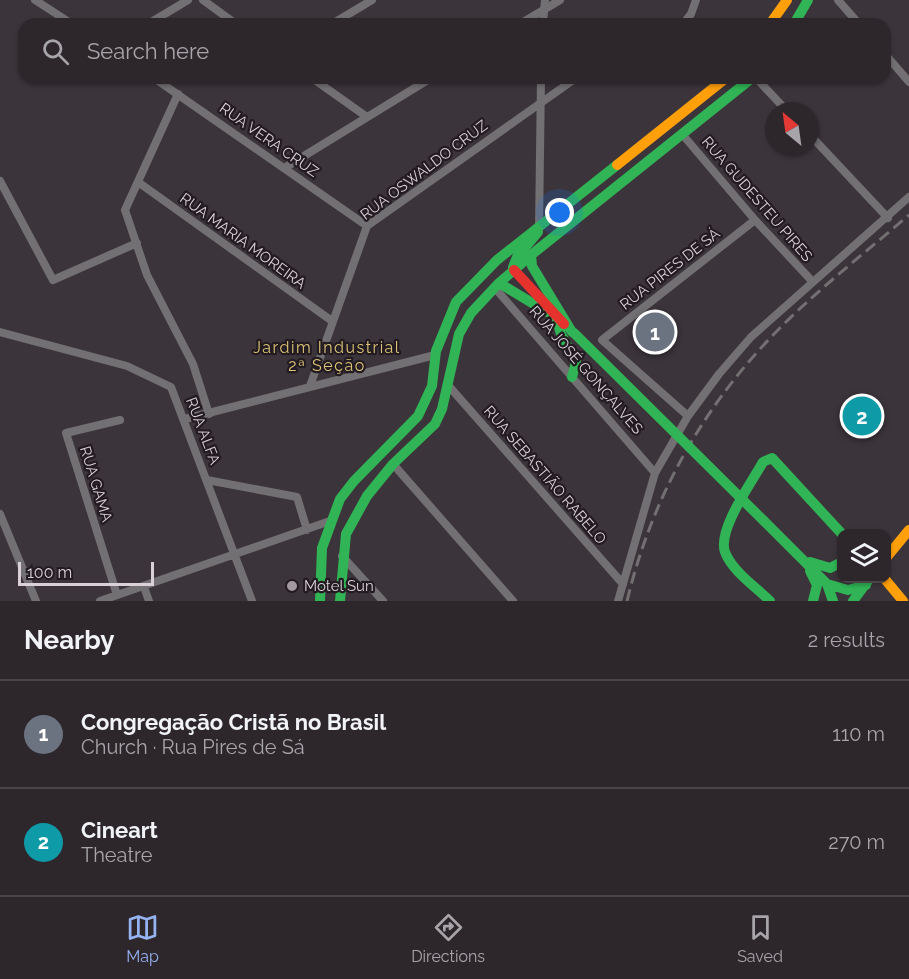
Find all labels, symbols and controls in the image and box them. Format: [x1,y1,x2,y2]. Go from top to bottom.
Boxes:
search box [18,18,891,84]
icon: search [39,35,72,68]
text: Search here [87,38,209,64]
street label: RUA VERA CRUZ [216,99,322,181]
north arrow [765,102,819,156]
street label: RUA OSWALDO CRUZ [357,116,491,224]
street label: RUA GUDESTEU PIRES [698,133,816,265]
street label: RUA MARIA MOREIRA [176,189,310,293]
your location [545,198,574,227]
street label: RUA PIRES DE SÁ [616,224,724,314]
street label: RUA JOSÉ GONÇALVES [525,302,647,438]
pin: 1 [636,310,674,354]
district label: Jardim Industrial 2ª Seção [253,338,401,375]
pin: 2 [842,394,882,438]
street label: RUA ALFA [182,395,224,467]
street label: RUA SEBASTIÃO RABELO [480,402,610,548]
street label: RUA GAMA [76,444,116,524]
map controls [837,529,891,583]
button: layers [837,529,891,583]
scale bar [18,559,154,586]
text: 100 m [27,563,72,582]
place label: Motel Sun [304,577,374,595]
marker: Motel Sun [285,579,299,593]
text: Nearby [24,625,114,655]
text: 2 results [808,628,885,652]
text: Congregação Cristã no Brasil [81,709,386,735]
text: 1 [39,722,48,746]
text: 110 m [832,722,885,746]
text: Church · Rua Pires de Sá [81,735,305,759]
text: Cineart [81,817,158,843]
text: 2 [38,830,49,854]
text: 270 m [828,830,885,854]
text: Theatre [81,843,153,867]
tab: Map [126,911,159,966]
tab: Directions [411,911,485,966]
tab: Saved [737,911,783,966]

